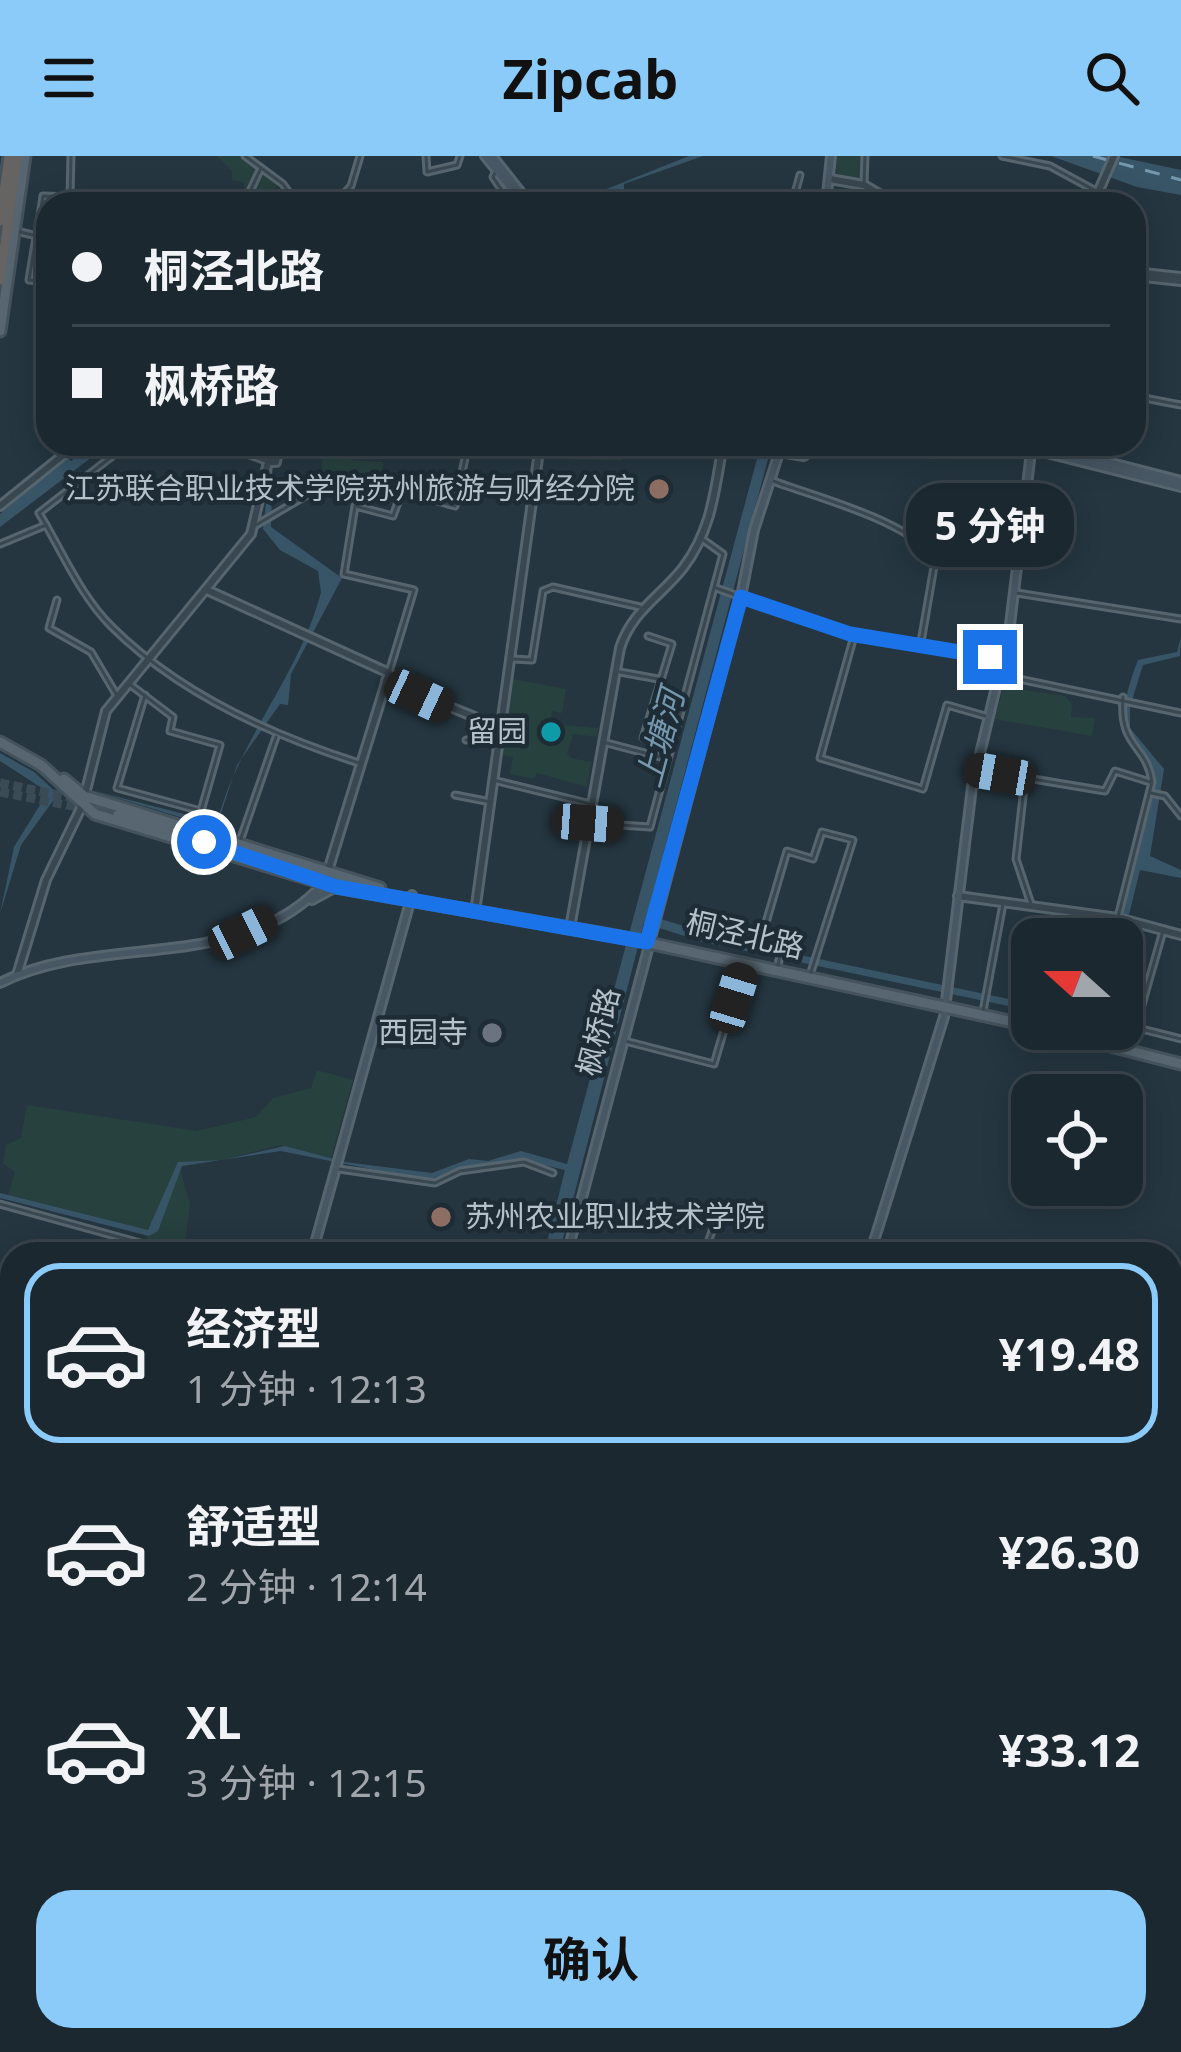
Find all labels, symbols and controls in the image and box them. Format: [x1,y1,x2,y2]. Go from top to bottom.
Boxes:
text: Zipcab [503,41,678,115]
icon: menu [36,45,102,111]
icon: search [1079,45,1145,111]
text: 桐泾北路 [144,239,324,300]
text: 枫桥路 [144,354,279,415]
place label: 江苏联合职业技术学院苏州旅游与财经分院 [65,467,635,508]
marker: 江苏联合职业技术学院苏州旅游与财经分院 [646,476,672,502]
callout: 5 分钟 [906,483,1074,567]
text: 5 分钟 [935,498,1045,551]
route end [963,630,1017,684]
car [379,664,459,728]
water label: 上塘河 [625,678,696,792]
place label: 留园 [467,710,527,751]
marker: 留园 [538,719,564,745]
car [961,750,1039,798]
car [551,803,625,843]
route start [177,815,231,869]
street label: 桐泾北路 [682,900,808,967]
car [203,901,283,965]
north arrow [1011,918,1143,1050]
map controls [1011,918,1143,1206]
car [706,958,762,1038]
street label: 枫桥路 [567,983,628,1080]
place label: 西园寺 [378,1011,468,1052]
marker: 西园寺 [479,1020,505,1046]
button: locate [1011,1074,1143,1206]
place label: 苏州农业职业技术学院 [465,1195,765,1236]
marker: 苏州农业职业技术学院 [428,1204,454,1230]
text: 经济型 [186,1297,321,1358]
icon: car [42,1299,150,1407]
text: ¥19.48 [999,1323,1140,1384]
text: 1 分钟 · 12:13 [186,1361,427,1414]
text: 舒适型 [186,1495,321,1556]
icon: car [42,1497,150,1605]
text: ¥26.30 [999,1521,1140,1582]
text: 2 分钟 · 12:14 [186,1559,427,1612]
text: XL [186,1691,241,1752]
icon: car [42,1695,150,1803]
text: ¥33.12 [999,1719,1140,1780]
text: 3 分钟 · 12:15 [186,1755,427,1808]
button: 确认 [36,1890,1146,2028]

